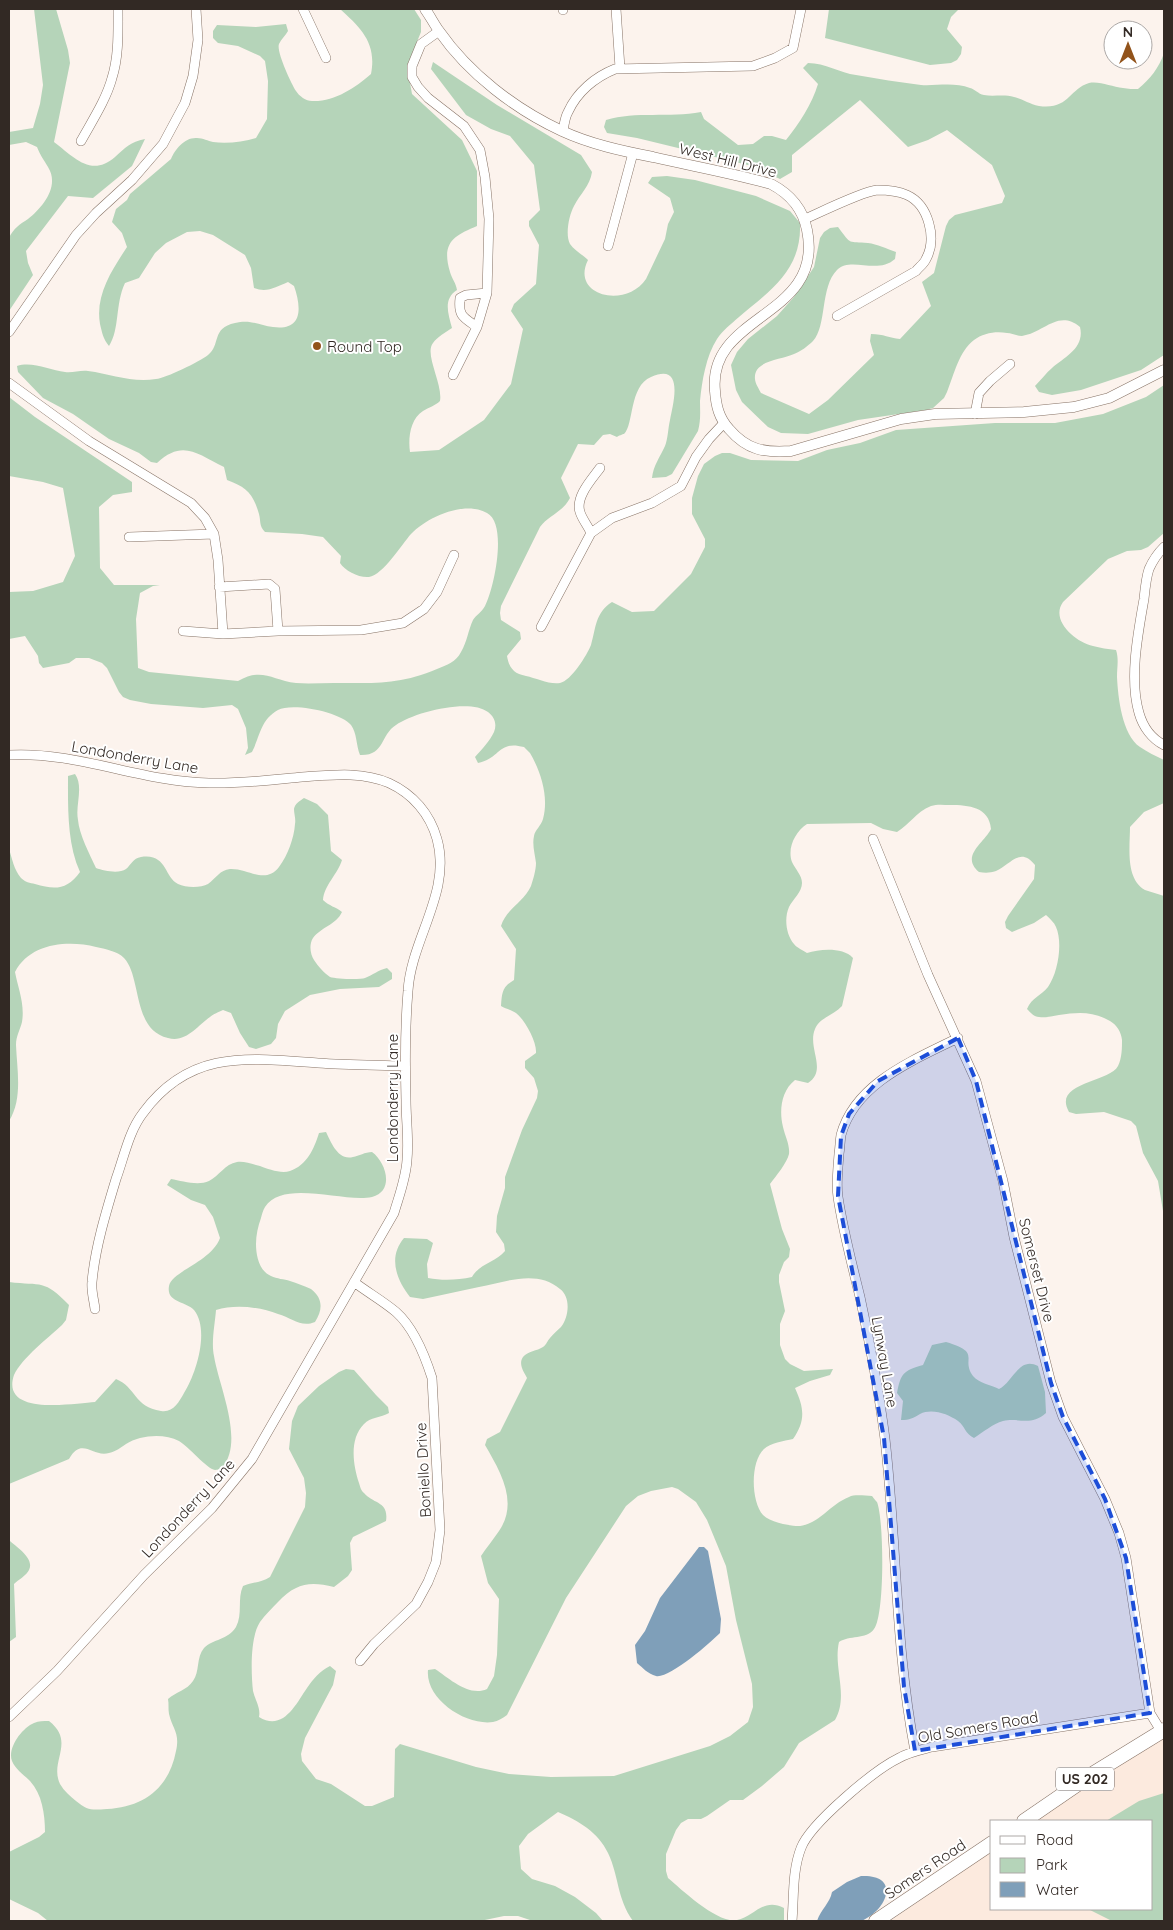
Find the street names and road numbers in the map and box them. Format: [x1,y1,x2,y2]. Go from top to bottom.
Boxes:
street label: West Hill Drive [677,139,779,181]
street label: Londonderry Lane [70,736,200,778]
street label: Londonderry Lane [383,1034,402,1162]
street label: Somerset Drive [1015,1216,1059,1324]
street label: Lynway Lane [868,1315,902,1409]
street label: Boniello Drive [411,1422,435,1518]
street label: Londonderry Lane [137,1455,239,1561]
street label: Old Somers Road [916,1707,1040,1747]
road number: US 202 [1056,1768,1114,1790]
street label: Somers Road [881,1835,969,1903]

